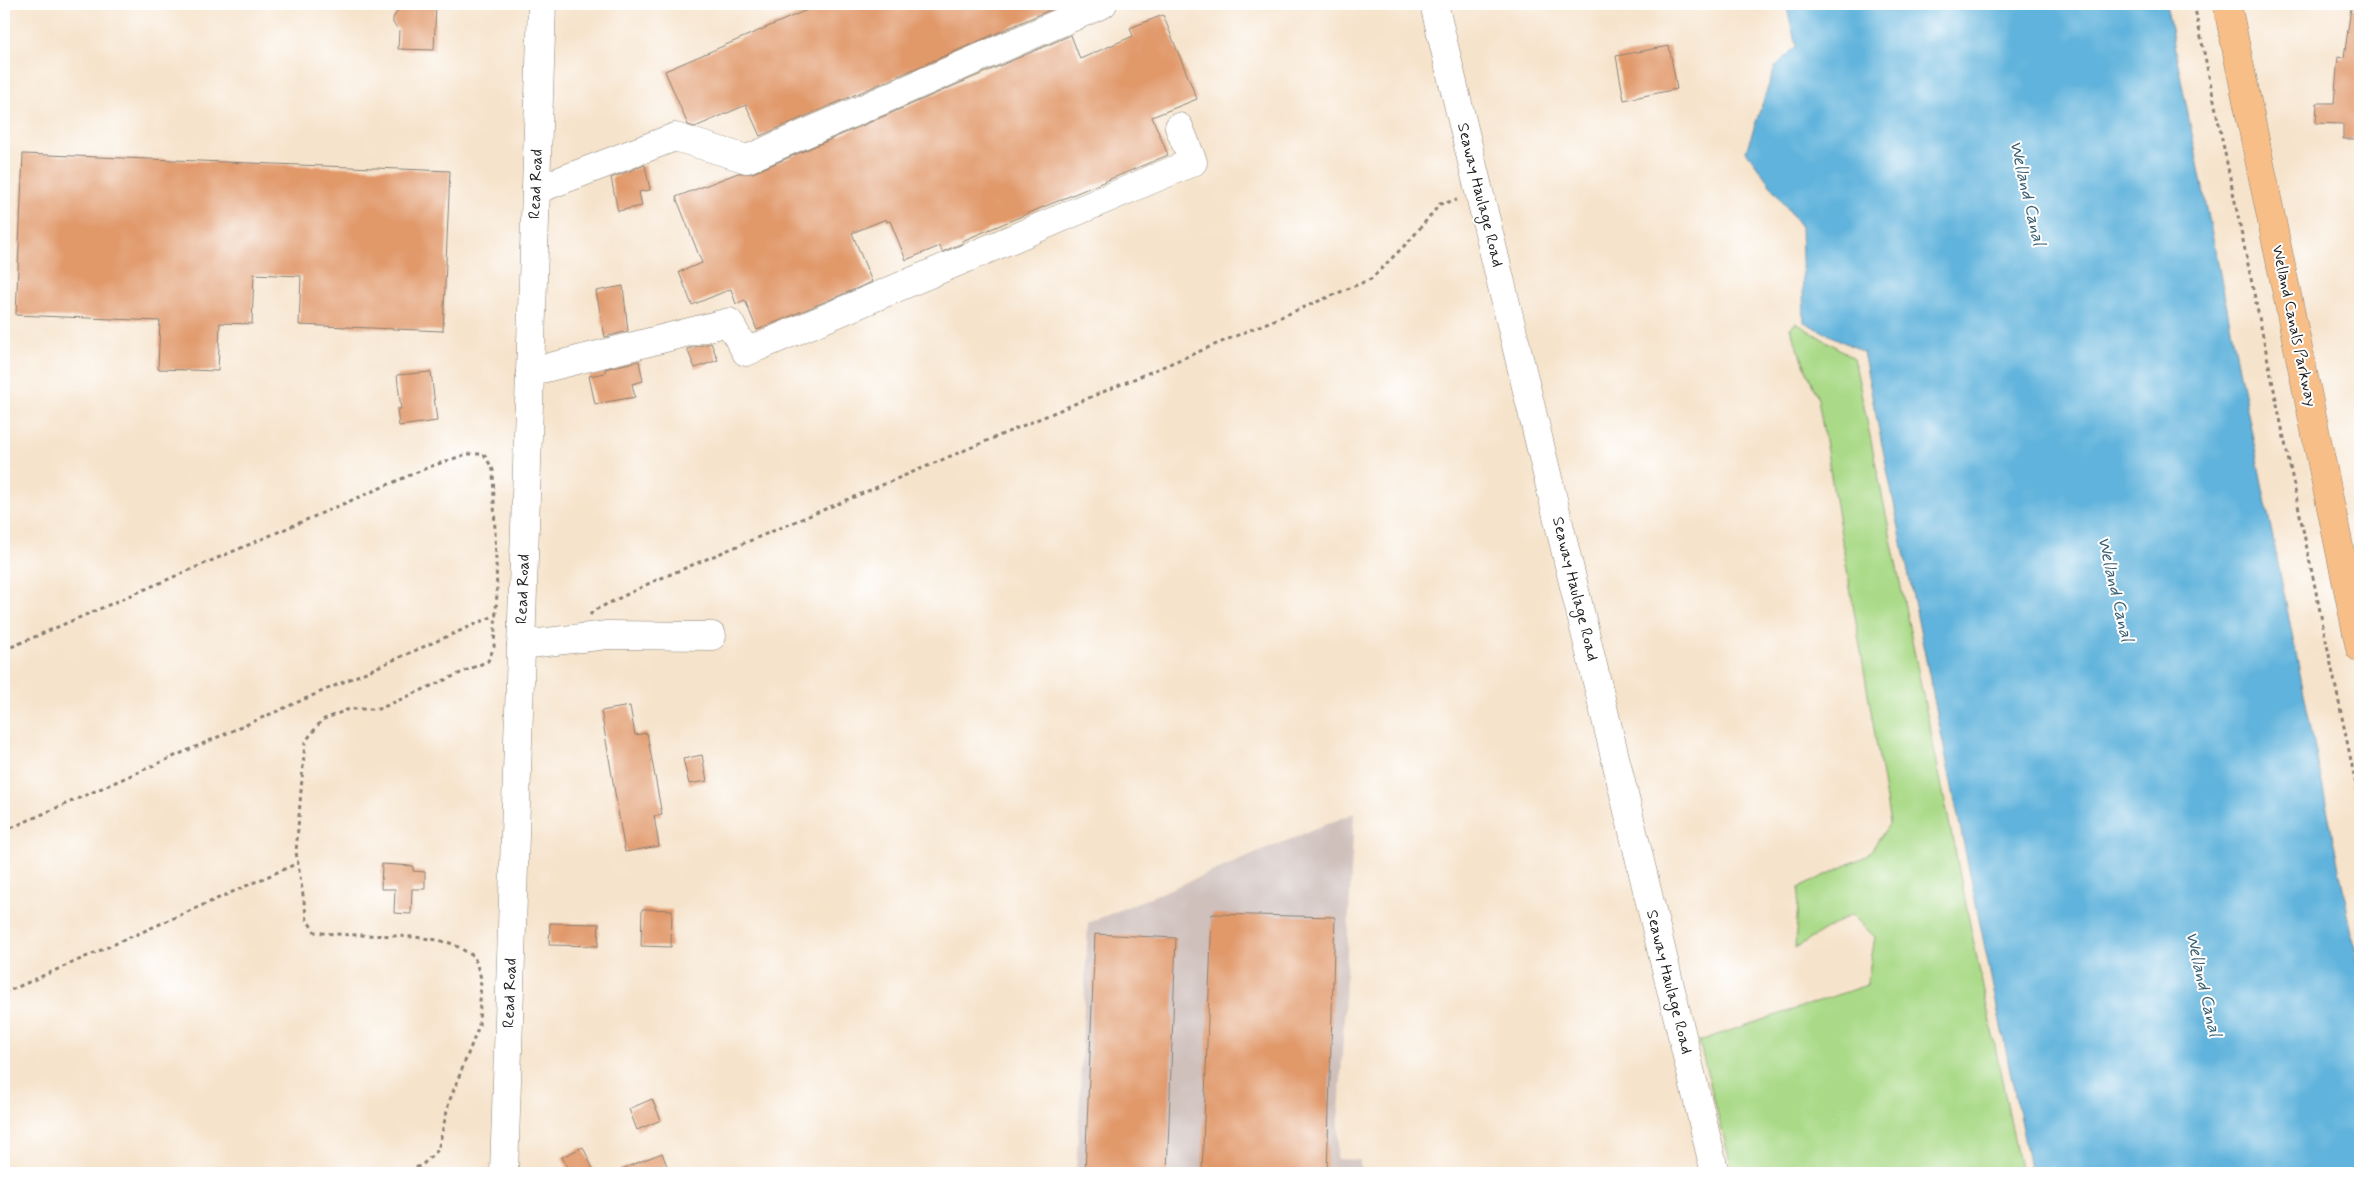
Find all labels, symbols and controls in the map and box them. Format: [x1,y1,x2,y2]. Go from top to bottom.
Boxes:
street label: Seaway Haulage Road [1451,121,1508,270]
water label: Welland Canal [2003,138,2051,250]
street label: Read Road [524,149,548,219]
street label: Welland Canals Parkway [2267,243,2321,409]
street label: Seaway Haulage Road [1546,515,1603,664]
water label: Welland Canal [2091,534,2139,646]
street label: Read Road [511,554,535,624]
street label: Seaway Haulage Road [1640,908,1697,1057]
water label: Welland Canal [2179,929,2227,1041]
street label: Read Road [498,958,522,1028]

